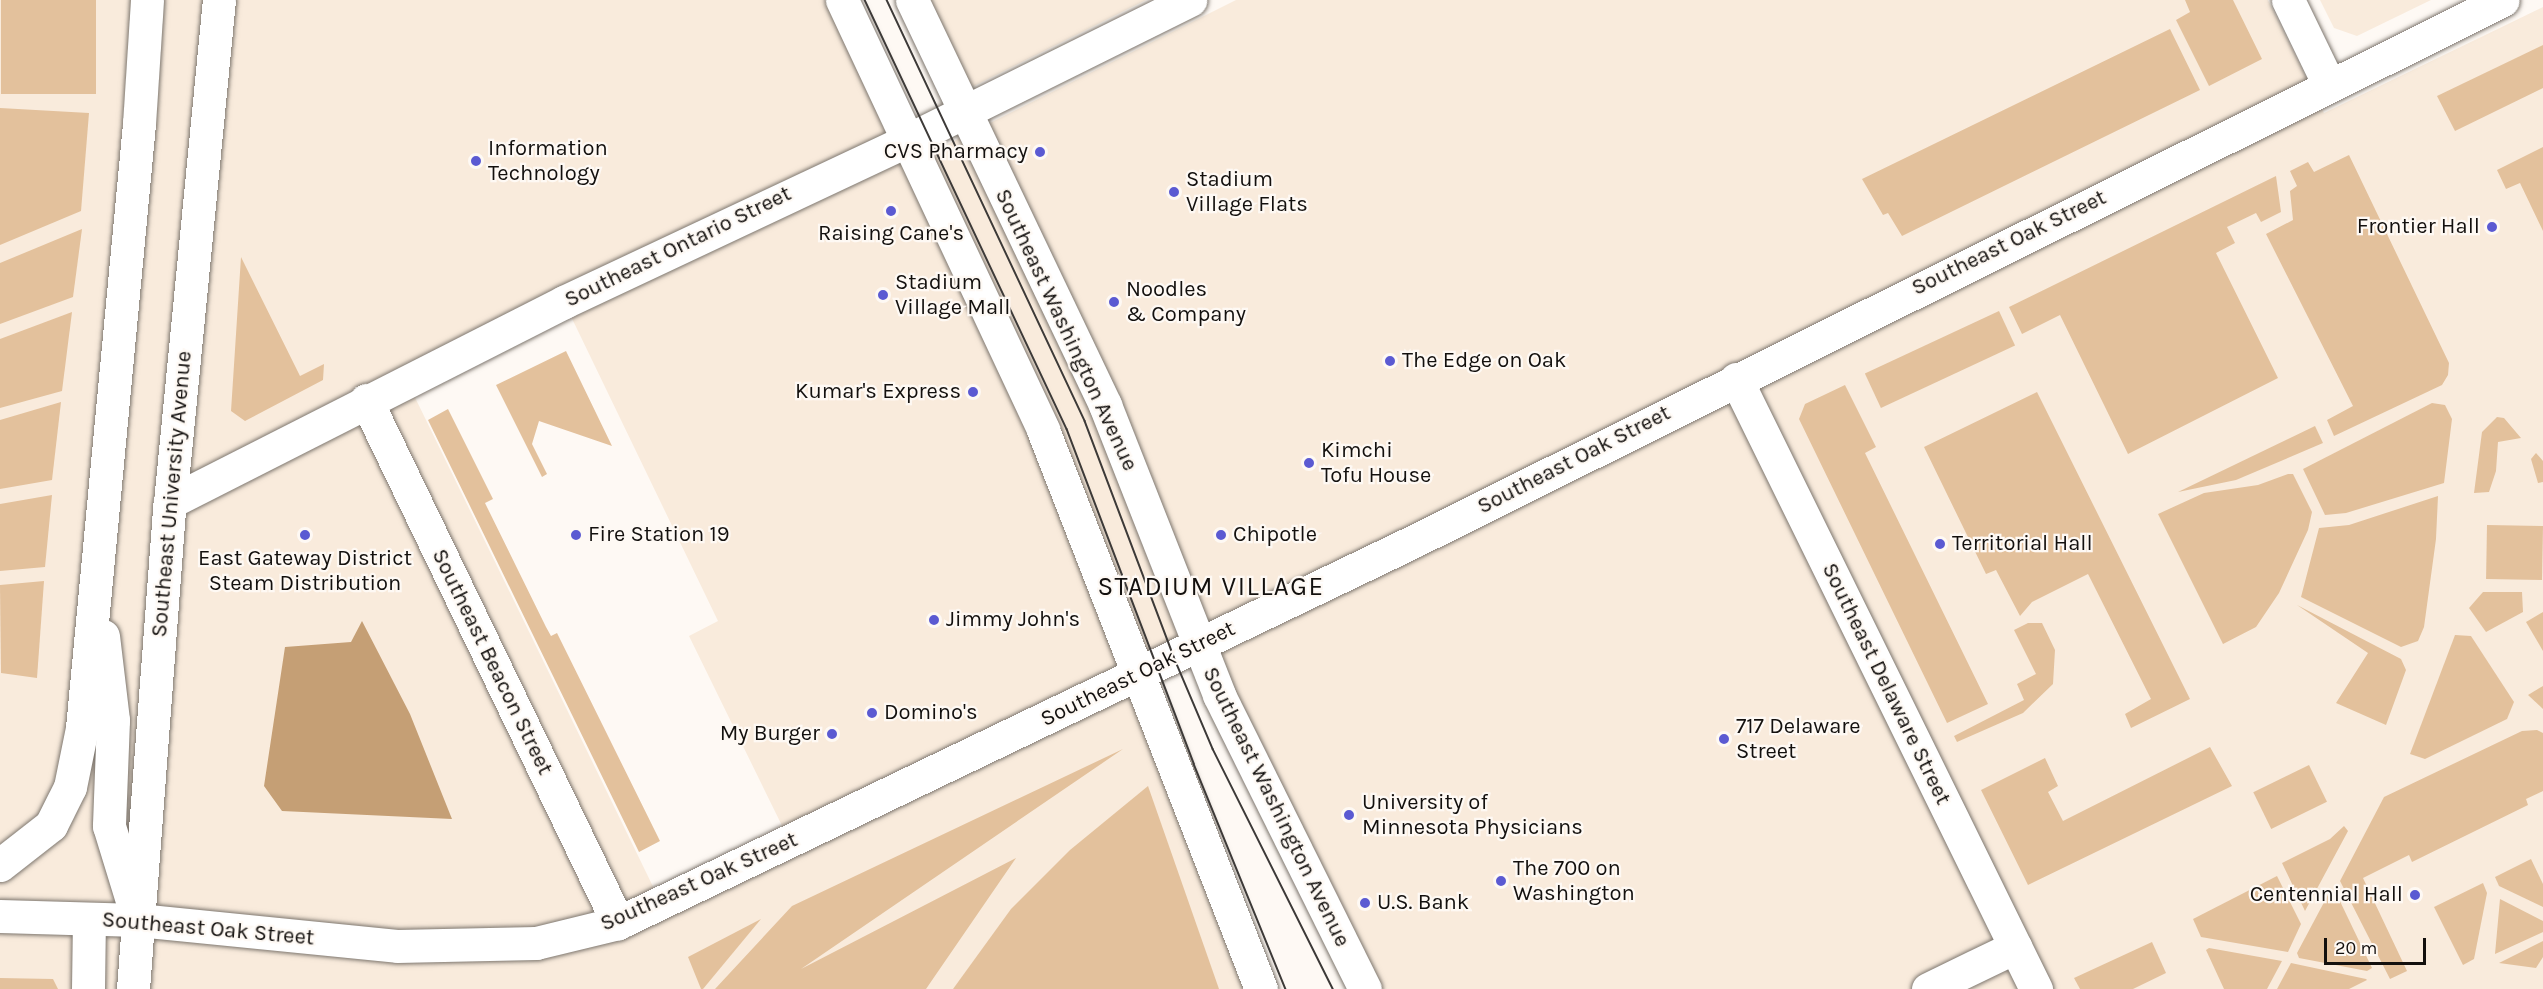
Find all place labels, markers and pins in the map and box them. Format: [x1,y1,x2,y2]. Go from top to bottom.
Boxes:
place label: Information Technology [488,135,608,186]
place label: CVS Pharmacy [884,139,1028,165]
marker: CVS Pharmacy [1033,145,1047,159]
marker: Information Technology [469,154,483,168]
place label: Stadium Village Flats [1186,166,1308,218]
marker: Stadium Village Flats [1167,185,1181,199]
marker: Raising Cane's [884,204,898,218]
place label: Frontier Hall [2357,214,2480,240]
marker: Frontier Hall [2485,220,2499,234]
place label: Raising Cane's [818,221,964,247]
place label: Stadium Village Mall [895,269,1010,320]
place label: Noodles & Company [1126,276,1246,328]
marker: Stadium Village Mall [876,288,890,302]
marker: Noodles & Company [1107,295,1121,309]
place label: The Edge on Oak [1402,348,1566,374]
marker: The Edge on Oak [1383,354,1397,368]
place label: Kumar's Express [795,379,961,405]
marker: Kumar's Express [966,385,980,399]
place label: Kimchi Tofu House [1321,437,1431,488]
marker: Kimchi Tofu House [1302,456,1316,470]
place label: Fire Station 19 [588,522,730,548]
place label: Chipotle [1233,522,1317,548]
marker: East Gateway District Steam Distribution [298,528,312,542]
marker: Fire Station 19 [569,528,583,542]
marker: Chipotle [1214,528,1228,542]
place label: Territorial Hall [1952,531,2093,557]
marker: Territorial Hall [1933,537,1947,551]
place label: East Gateway District Steam Distribution [198,545,412,596]
place label: Jimmy John's [946,607,1080,633]
marker: Jimmy John's [927,613,941,627]
place label: Domino's [884,700,978,726]
marker: Domino's [865,706,879,720]
place label: 717 Delaware Street [1736,713,1861,764]
place label: My Burger [720,721,820,747]
marker: My Burger [825,727,839,741]
marker: 717 Delaware Street [1717,732,1731,746]
place label: University of Minnesota Physicians [1362,789,1583,840]
marker: University of Minnesota Physicians [1340,806,1358,824]
place label: The 700 on Washington [1513,855,1635,906]
marker: The 700 on Washington [1494,874,1508,888]
place label: Centennial Hall [2250,882,2403,908]
marker: Centennial Hall [2408,888,2422,902]
place label: U.S. Bank [1377,890,1469,916]
marker: U.S. Bank [1358,896,1372,910]

